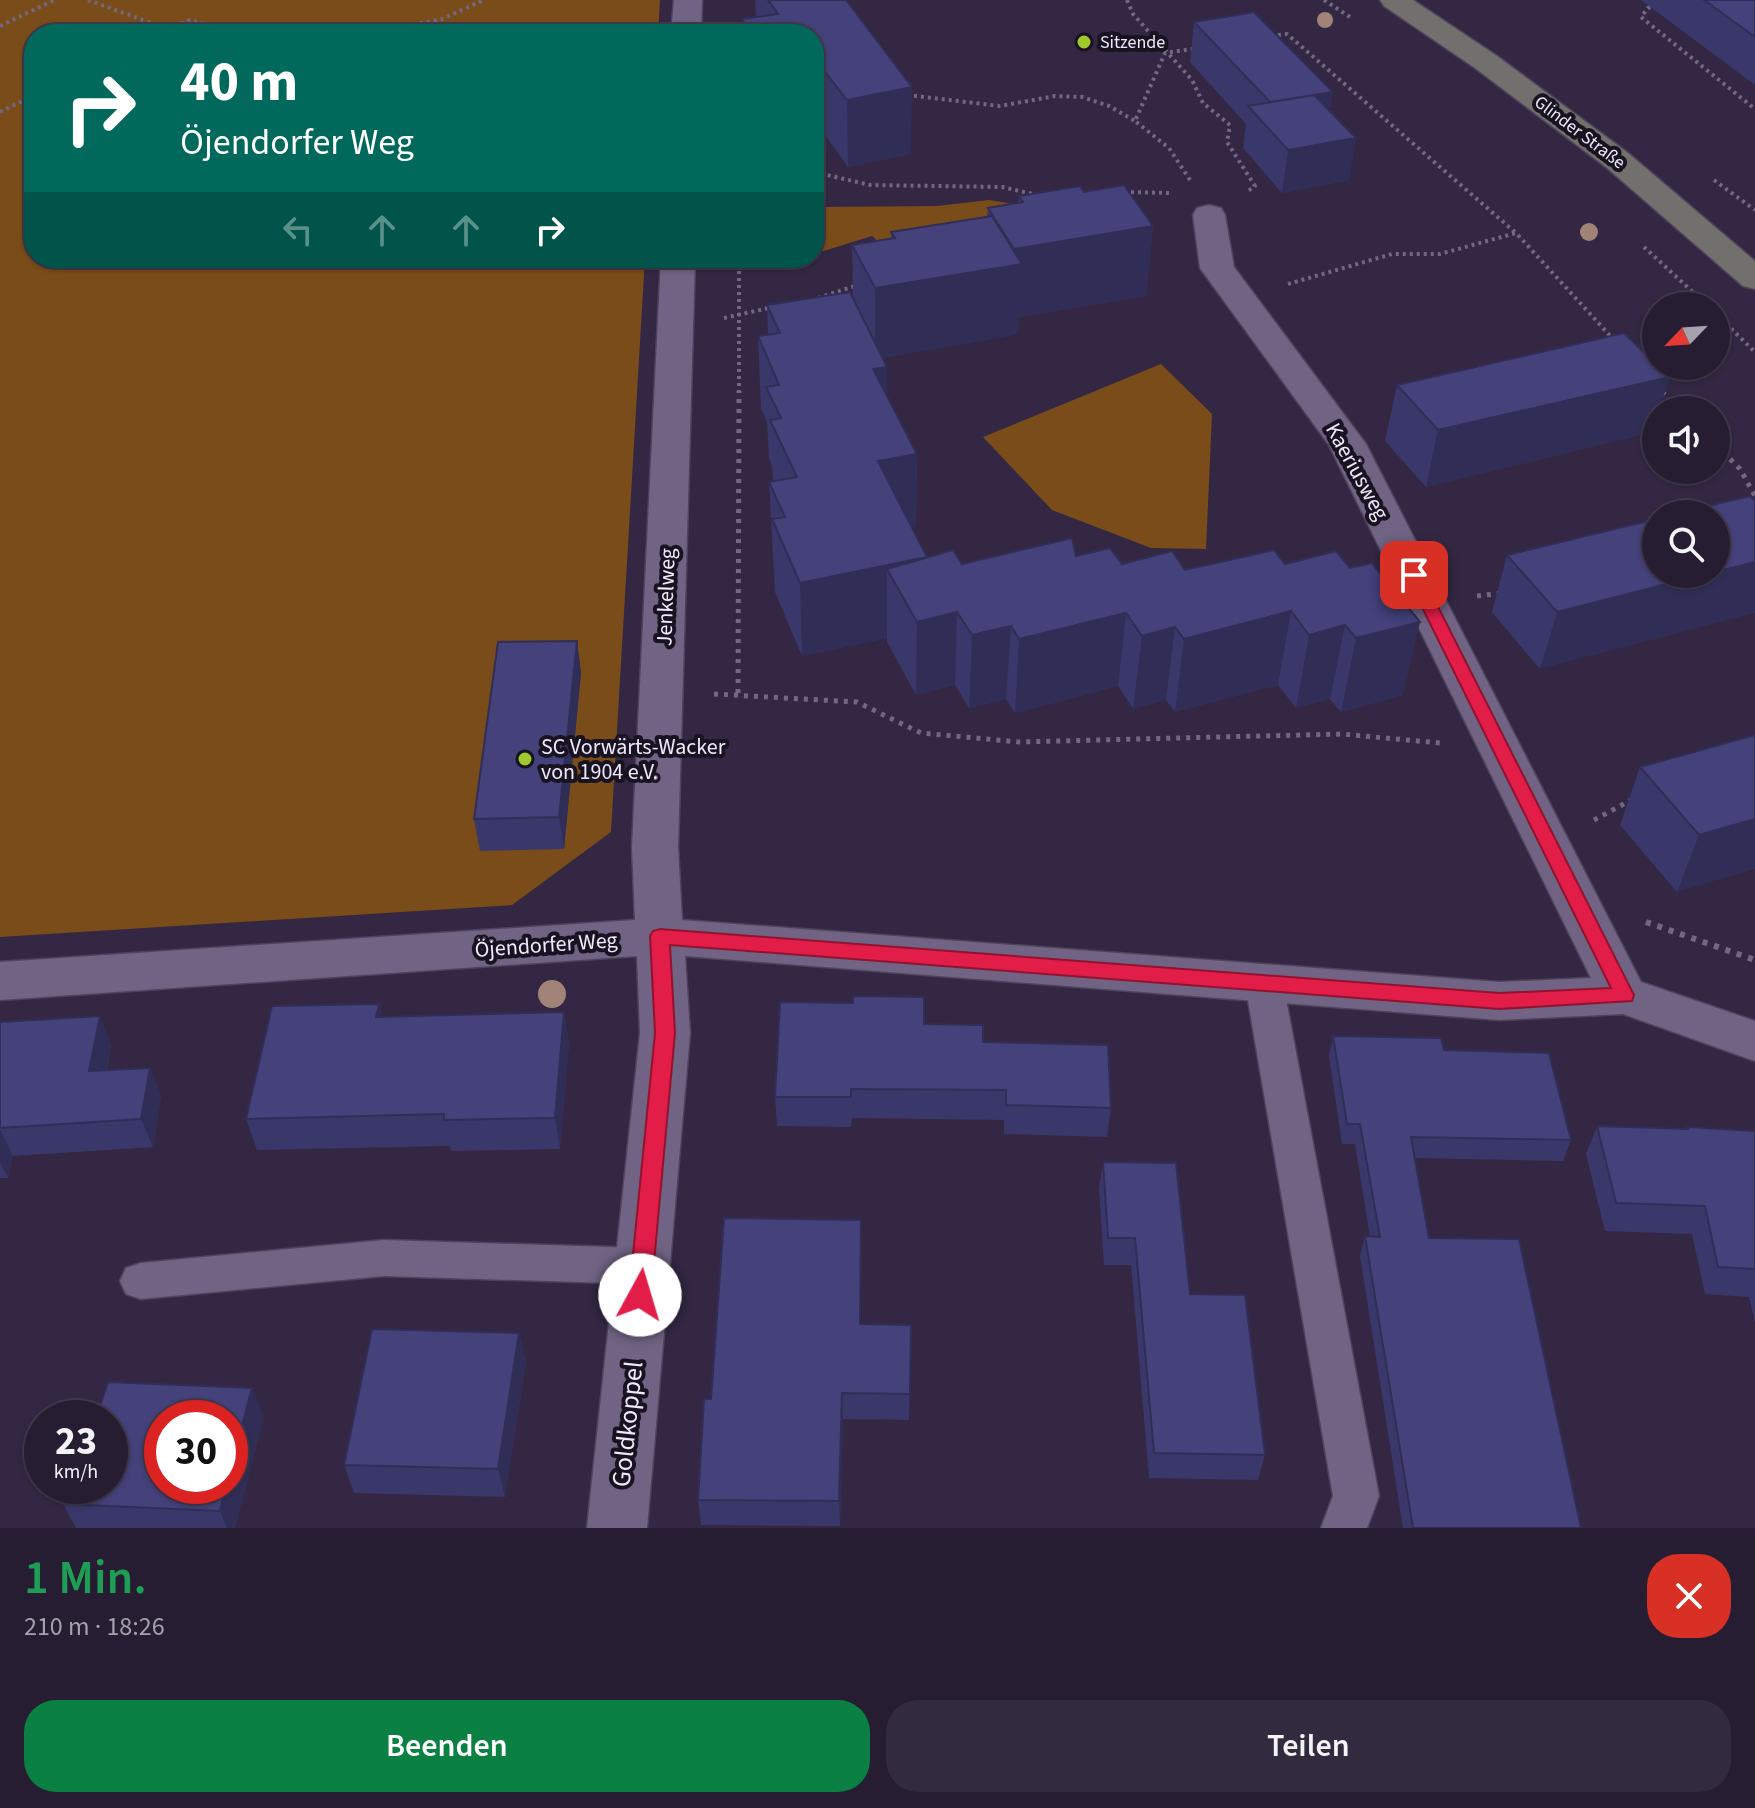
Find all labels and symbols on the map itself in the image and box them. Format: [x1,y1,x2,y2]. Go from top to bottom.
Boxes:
place label: Sitzende [1100,30,1165,55]
marker: Sitzende [1075,33,1093,51]
street label: Glinder Straße [1529,90,1630,175]
north arrow [1642,292,1730,380]
street label: Kaeriusweg [1317,417,1397,526]
pin [1380,541,1448,609]
street label: Jenkelweg [648,547,684,647]
place label: SC Vorwärts-Wacker von 1904 e.V. [541,731,726,788]
marker: SC Vorwärts-Wacker von 1904 e.V. [516,750,534,768]
street label: Öjendorfer Weg [474,924,619,966]
position arrow [598,1253,682,1337]
street label: Goldkoppel [603,1359,652,1489]
speed limit sign: 30 [144,1400,248,1504]

